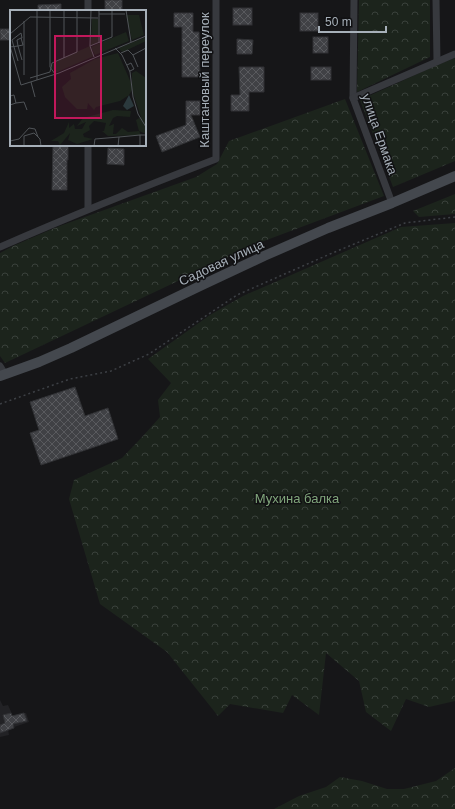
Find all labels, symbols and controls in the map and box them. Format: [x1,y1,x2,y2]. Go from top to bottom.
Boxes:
scale bar [319,8,386,34]
inset map [10,10,146,146]
street label: Каштановый переулок [197,12,212,148]
text: 50 m [325,15,352,29]
street label: улица Ермака [359,92,401,177]
street label: Садовая улица [176,236,267,289]
park label: Мухина балка [255,491,340,506]

